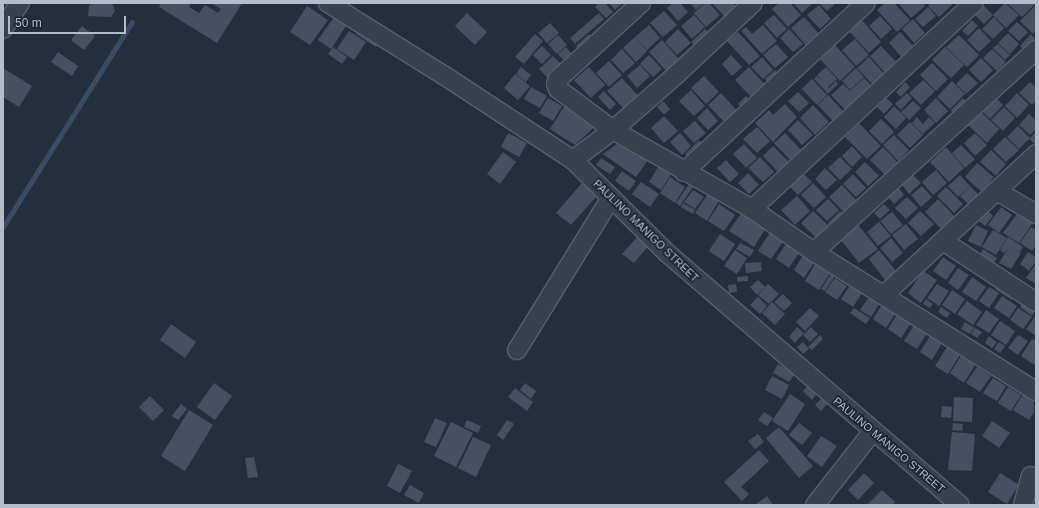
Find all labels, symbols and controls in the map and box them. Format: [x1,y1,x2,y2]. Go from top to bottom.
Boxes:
scale bar [10,8,128,34]
text: 50 m [15,16,42,30]
street label: PAULINO MANIGO STREET [590,177,702,285]
street label: PAULINO MANIGO STREET [831,394,947,496]

